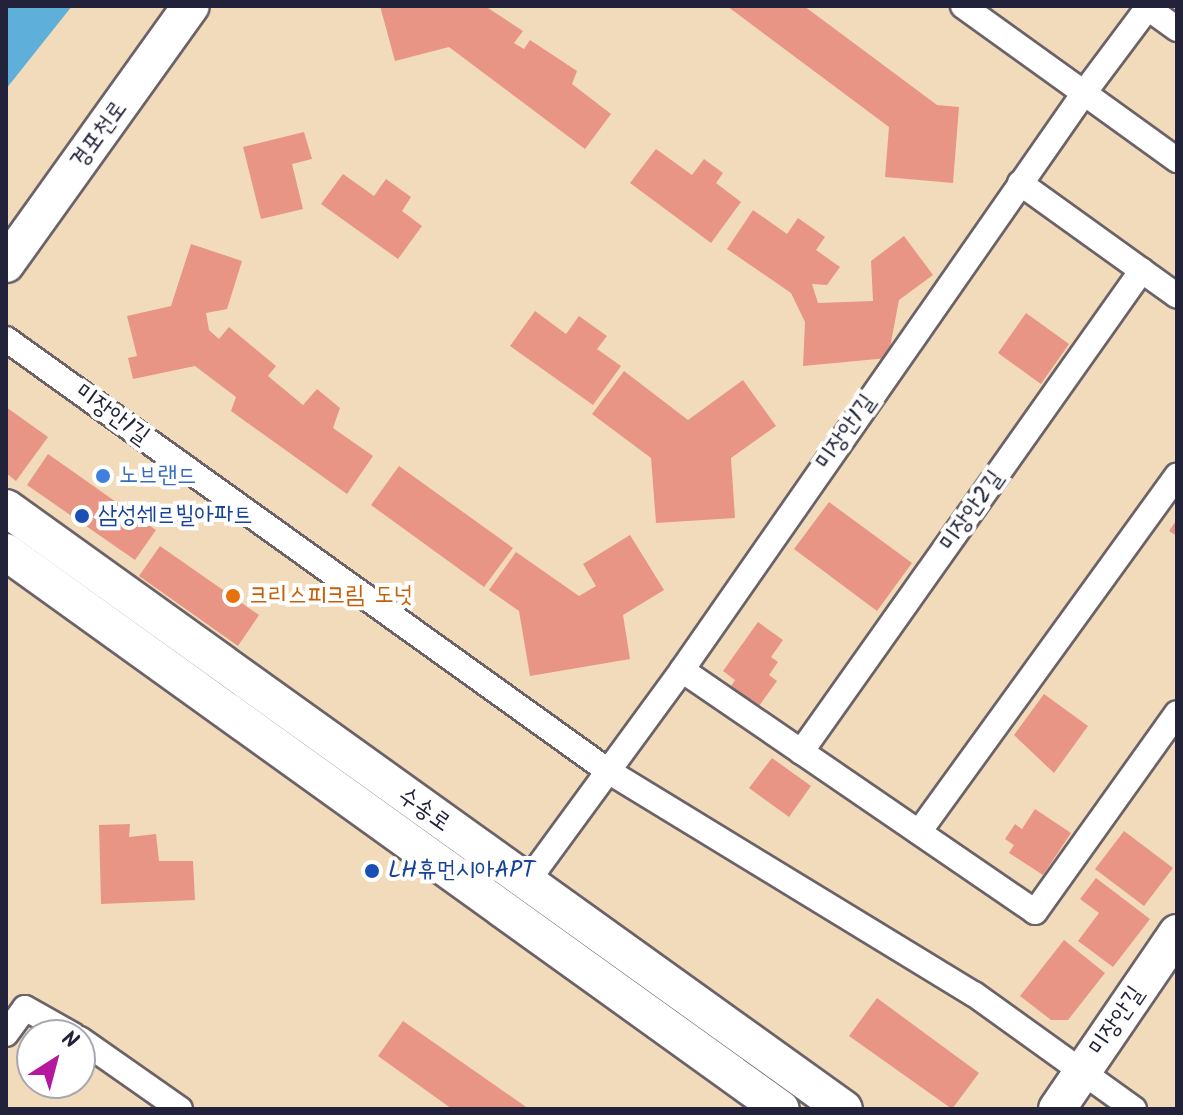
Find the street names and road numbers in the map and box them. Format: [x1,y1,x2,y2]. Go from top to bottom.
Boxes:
street label: 경포천로 [65,95,133,175]
street label: 미장안1길 [69,378,155,452]
street label: 미장안1길 [810,389,882,475]
street label: 미장안2길 [934,465,1010,557]
street label: 수송로 [392,782,456,838]
street label: 미장안길 [1083,981,1151,1061]

